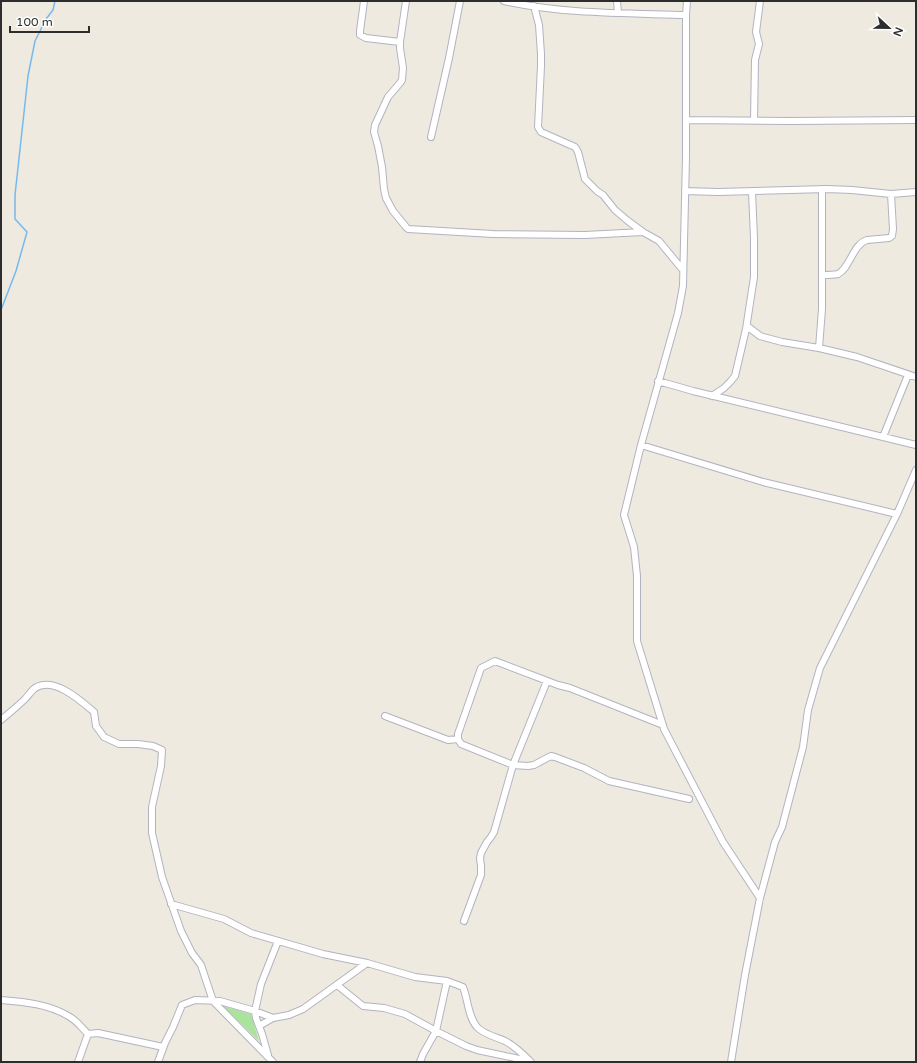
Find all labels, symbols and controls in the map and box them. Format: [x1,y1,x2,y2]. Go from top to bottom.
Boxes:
scale bar [10,8,89,34]
north arrow [869,8,909,48]
text: 100 m [16,15,53,29]
text: N [890,25,905,38]

